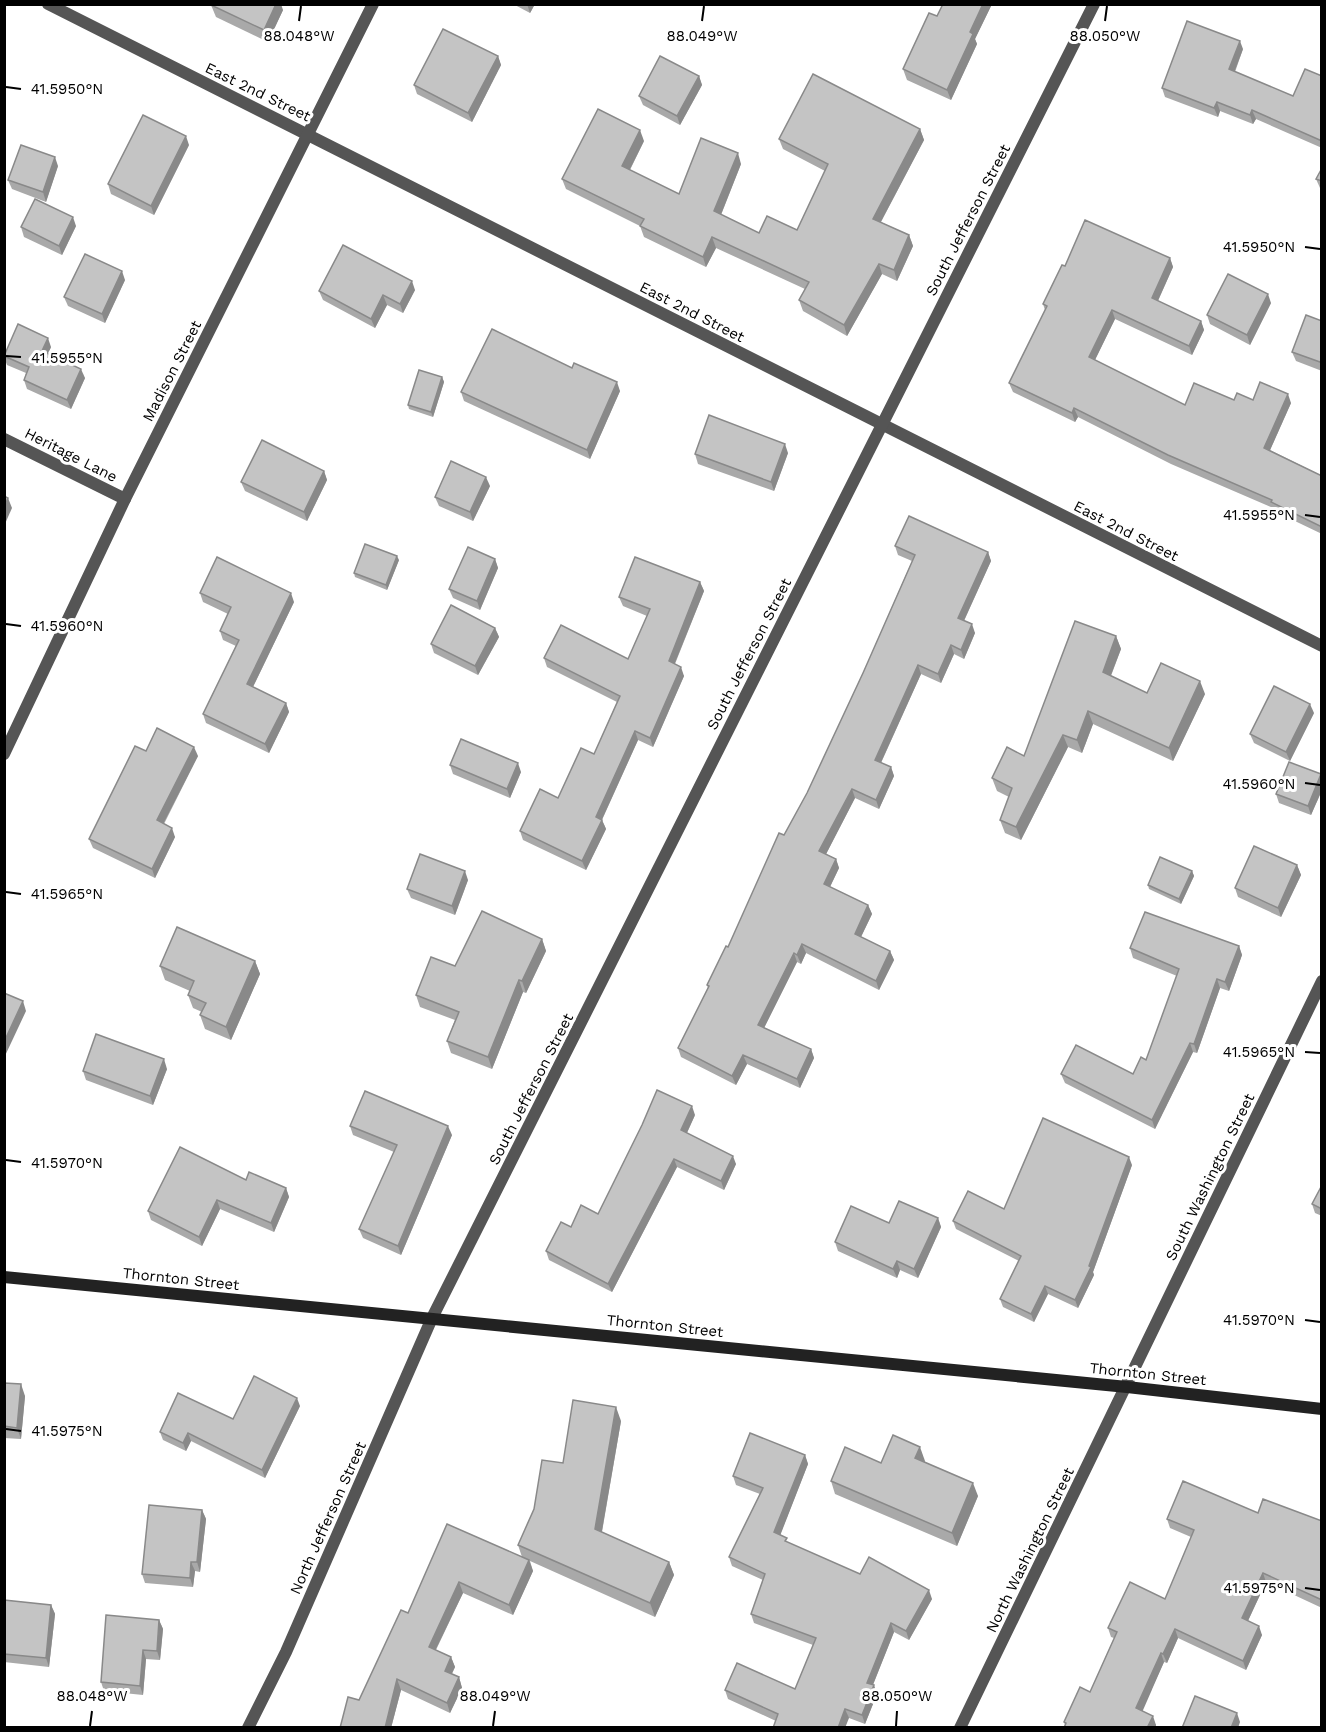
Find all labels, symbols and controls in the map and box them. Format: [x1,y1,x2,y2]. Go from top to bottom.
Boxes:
text: 88.048°W [263,27,335,45]
text: 88.049°W [666,27,738,45]
text: 88.050°W [1070,27,1140,45]
street label: East 2nd Street [202,59,314,126]
text: 41.5950°N [31,80,103,98]
street label: South Jefferson Street [922,141,1014,299]
text: 41.5950°N [1223,238,1295,256]
street label: East 2nd Street [637,278,748,346]
street label: Madison Street [139,317,206,425]
text: 41.5955°N [31,349,103,367]
street label: Heritage Lane [22,424,120,486]
street label: East 2nd Street [1071,497,1182,565]
text: 41.5955°N [1223,506,1295,524]
street label: South Jefferson Street [703,575,795,733]
text: 41.5960°N [30,617,104,635]
text: 41.5960°N [1222,775,1296,793]
text: 41.5965°N [31,885,103,903]
street label: South Jefferson Street [485,1010,577,1168]
text: 41.5965°N [1223,1043,1295,1061]
street label: South Washington Street [1162,1090,1259,1264]
text: 41.5970°N [31,1154,103,1172]
street label: Thornton Street [122,1264,241,1294]
street label: Thornton Street [606,1311,725,1341]
text: 41.5970°N [1223,1311,1295,1329]
street label: Thornton Street [1089,1359,1208,1389]
text: 41.5975°N [31,1422,103,1440]
street label: North Jefferson Street [286,1438,370,1597]
street label: North Washington Street [982,1464,1078,1636]
text: 41.5975°N [1223,1579,1295,1597]
text: 88.048°W [56,1687,128,1705]
text: 88.049°W [459,1687,531,1705]
text: 88.050°W [862,1687,932,1705]

